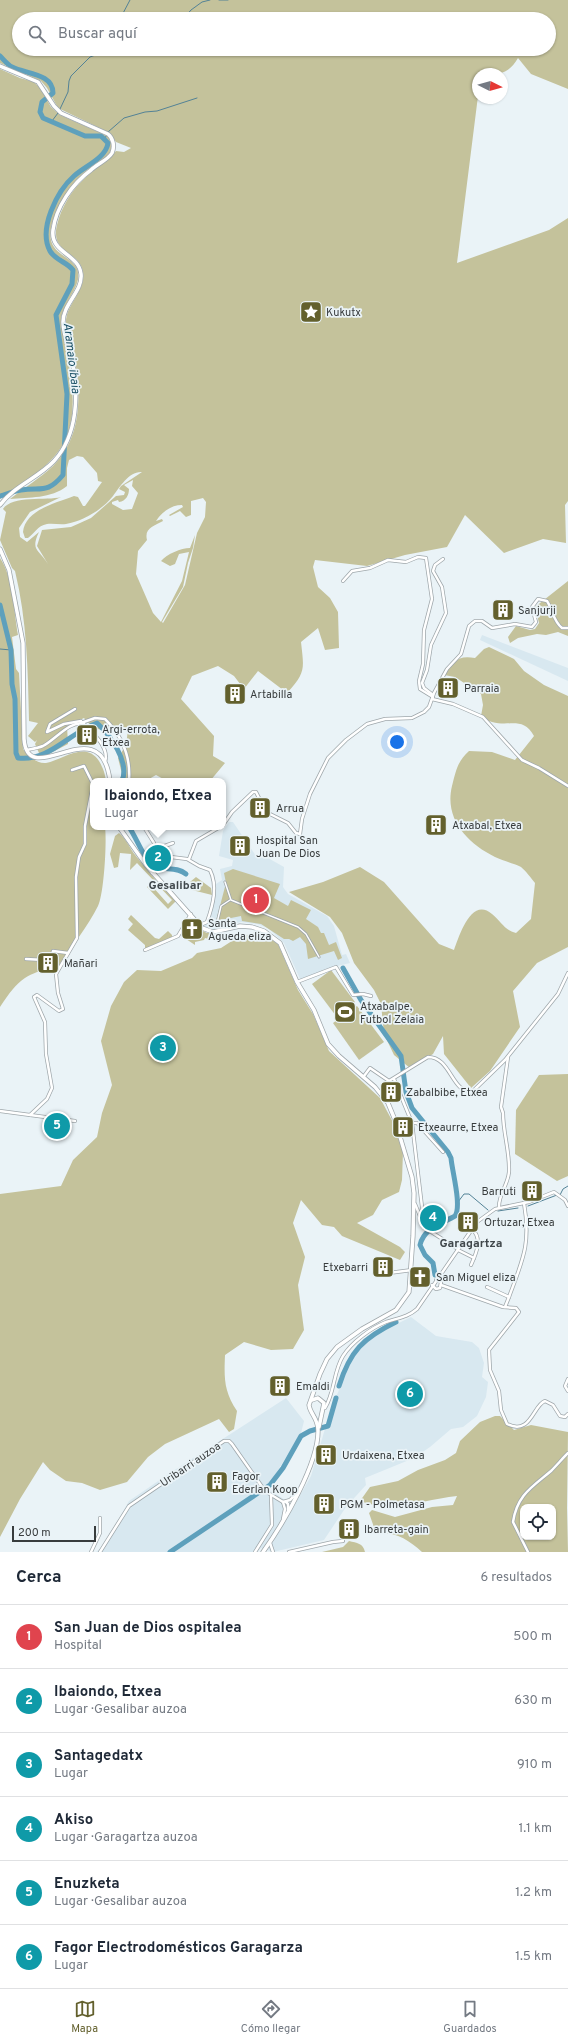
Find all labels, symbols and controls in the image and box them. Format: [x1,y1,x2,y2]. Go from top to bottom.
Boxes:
search box [12,12,556,56]
icon: search [26,23,48,45]
text: Buscar aquí [58,25,137,44]
north arrow [472,68,508,104]
place icon: Kukutx [298,299,324,325]
place label: Kukutx [326,306,361,320]
water label: Aramaio ibaia [59,322,83,395]
building icon: Sanjurji [490,597,516,623]
place label: Sanjurji [518,604,556,618]
building icon: Parraia [435,675,461,701]
building icon: Artabilla [222,681,248,707]
place label: Parraia [464,682,500,696]
place label: Artabilla [250,688,292,702]
building icon: Argi-errota, Etxea [74,722,100,748]
place label: Argi-errota, Etxea [102,723,160,750]
your location [387,732,407,752]
popup [90,778,226,830]
text: Ibaiondo, Etxea [104,787,212,806]
building icon: Arrua [247,795,273,821]
place label: Arrua [276,802,304,816]
text: Lugar [104,806,138,822]
building icon: Atxabal, Etxea [423,812,449,838]
place label: Atxabal, Etxea [452,819,522,833]
building icon: Hospital San Juan De Dios [227,833,253,859]
place label: Hospital San Juan De Dios [256,834,320,861]
pin: 2 [145,843,171,873]
district label: Gesalibar [149,878,201,894]
pin: 1 [243,885,269,915]
church icon: Santa Agueda eliza [179,916,205,942]
place label: Santa Agueda eliza [208,917,272,944]
building icon: Mañari [35,950,61,976]
place label: Mañari [64,957,98,971]
sports icon: Atxabalpe, Futbol Zelaia [332,999,358,1025]
place label: Atxabalpe, Futbol Zelaia [360,1000,424,1027]
pin: 3 [150,1033,176,1063]
building icon: Zabalbibe, Etxea [378,1079,404,1105]
place label: Zabalbibe, Etxea [406,1086,488,1100]
pin: 5 [44,1111,70,1141]
building icon: Etxeaurre, Etxea [390,1114,416,1140]
place label: Etxeaurre, Etxea [418,1121,498,1135]
building icon: Barruti [519,1178,545,1204]
place label: Barruti [481,1185,516,1199]
pin: 4 [420,1203,446,1233]
building icon: Ortuzar, Etxea [455,1209,481,1235]
place label: Ortuzar, Etxea [484,1216,555,1230]
district label: Garagartza [439,1236,503,1252]
building icon: Etxebarri [370,1254,396,1280]
place label: Etxebarri [323,1261,368,1275]
church icon: San Miguel eliza [407,1264,433,1290]
place label: San Miguel eliza [436,1271,516,1285]
building icon: Emaldi [267,1373,293,1399]
pin: 6 [397,1379,423,1409]
place label: Emaldi [296,1380,330,1394]
street label: Uribarri auzoa [158,1439,224,1490]
building icon: Urdaixena, Etxea [313,1442,339,1468]
place label: Urdaixena, Etxea [342,1449,425,1463]
building icon: Fagor Ederlan Koop [204,1469,230,1495]
place label: Fagor Ederlan Koop [232,1470,298,1497]
building icon: PGM - Polmetasa [311,1491,337,1517]
place label: PGM - Polmetasa [340,1498,425,1512]
map controls [520,1504,556,1540]
button: locate [520,1504,556,1540]
building icon: Ibarreta-gain [336,1516,362,1542]
place label: Ibarreta-gain [364,1523,429,1537]
scale bar [12,1524,96,1543]
text: 200 m [18,1526,51,1540]
text: Cerca [16,1567,62,1589]
text: 6 resultados [481,1570,552,1586]
text: San Juan de Dios ospitalea [54,1619,242,1638]
text: 1 [26,1629,32,1645]
text: 500 m [513,1629,552,1645]
text: Hospital [54,1638,102,1654]
text: Ibaiondo, Etxea [54,1683,162,1702]
text: 2 [25,1693,33,1709]
text: 630 m [514,1693,552,1709]
text: Lugar · Gesalibar auzoa [54,1702,187,1718]
text: Santagedatx [54,1747,143,1766]
text: 3 [25,1757,33,1773]
text: 910 m [517,1757,552,1773]
text: Lugar [54,1766,88,1782]
text: Akiso [54,1811,93,1830]
text: 4 [25,1821,33,1837]
text: 1.1 km [518,1821,552,1837]
text: Lugar · Garagartza auzoa [54,1830,198,1846]
text: Enuzketa [54,1875,120,1894]
text: 5 [25,1885,33,1901]
text: 1.2 km [515,1885,552,1901]
text: Lugar · Gesalibar auzoa [54,1894,187,1910]
text: Fagor Electrodomésticos Garagarza [54,1939,303,1958]
text: 6 [25,1949,33,1965]
text: 1.5 km [515,1949,552,1965]
text: Lugar [54,1958,88,1974]
tab: Mapa [71,1998,98,2036]
tab: Cómo llegar [241,1998,301,2036]
tab: Guardados [443,1998,497,2036]

